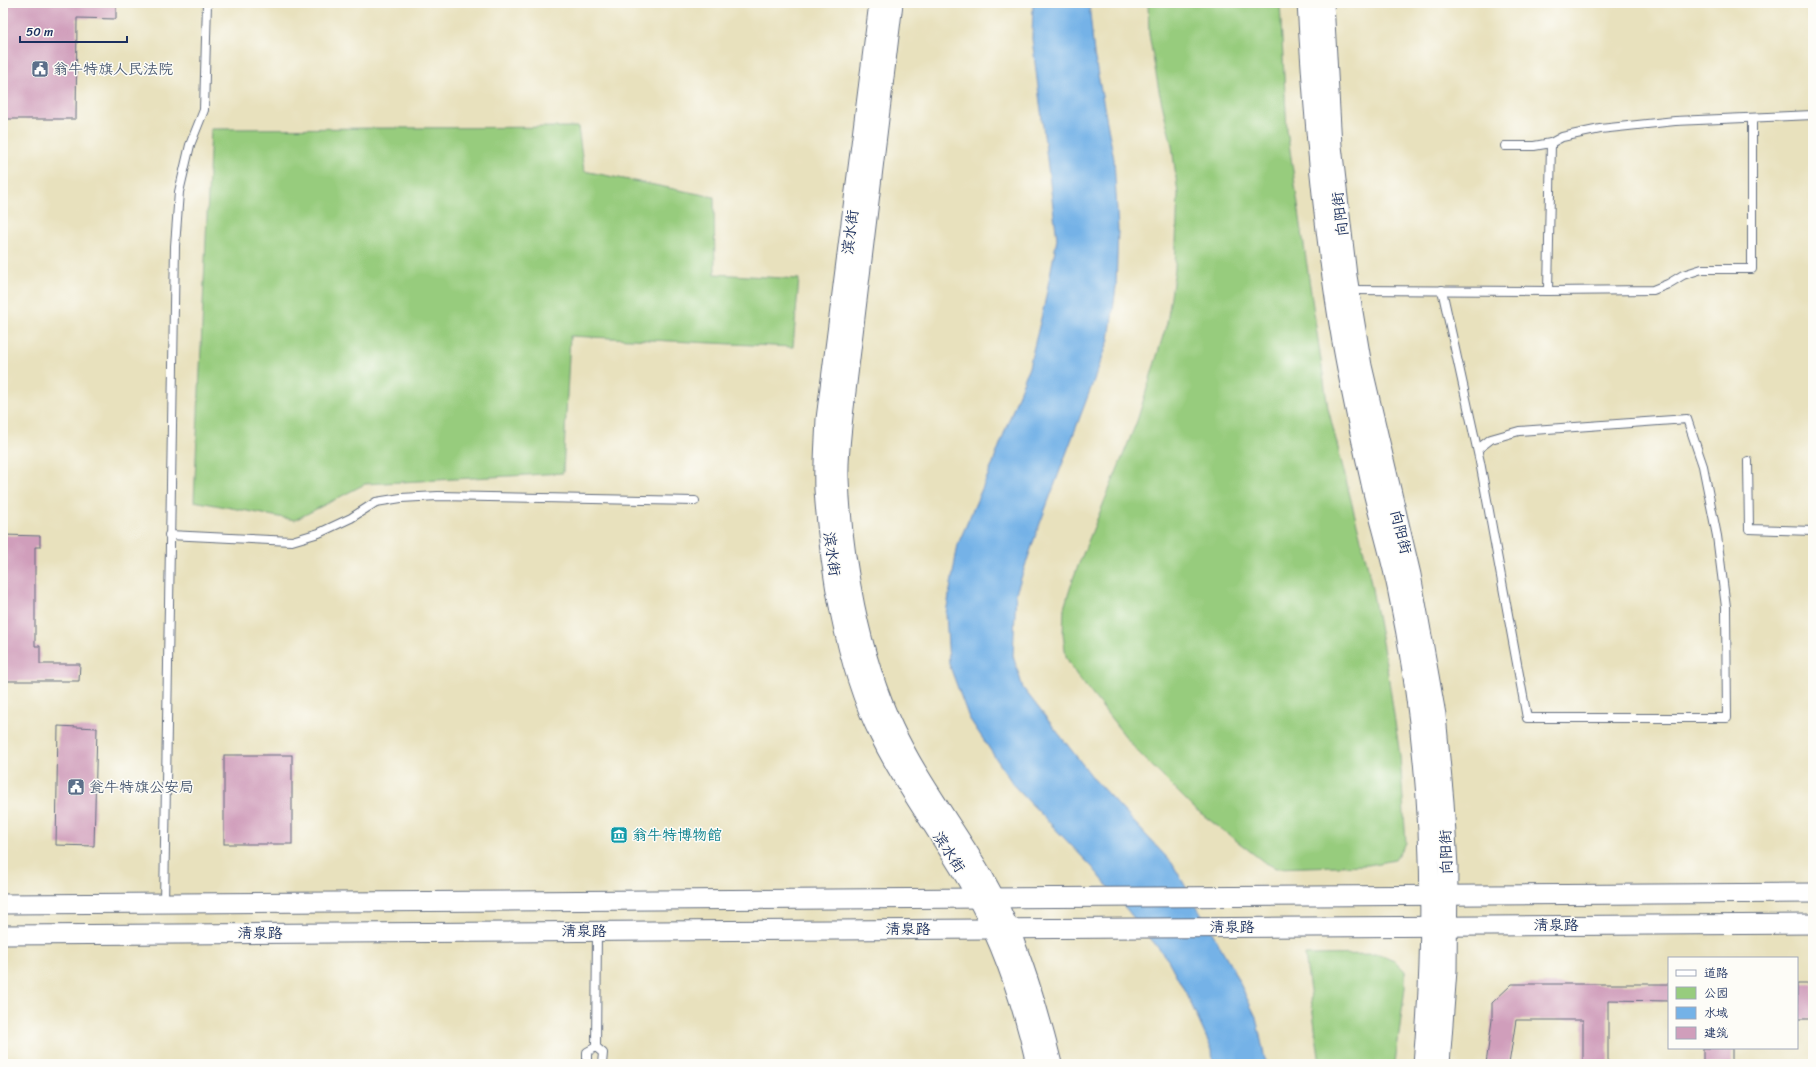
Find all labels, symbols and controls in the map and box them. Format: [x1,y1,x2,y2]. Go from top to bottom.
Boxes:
scale bar [20,18,127,44]
text: 50 m [26,21,53,43]
place label: 翁牛特旗人民法院 [53,56,173,82]
public building icon: 翁牛特旗人民法院 [30,59,50,79]
street label: 向阳街 [1324,190,1356,238]
street label: 滨水街 [834,208,866,256]
street label: 向阳街 [1383,507,1419,557]
street label: 滨水街 [816,530,848,578]
place label: 瓮牛特旗公安局 [89,774,194,800]
public building icon: 瓮牛特旗公安局 [66,777,86,797]
place label: 翁牛特博物館 [632,822,722,848]
museum icon: 翁牛特博物館 [609,825,629,845]
street label: 滨水街 [926,826,972,878]
street label: 向阳街 [1432,829,1460,875]
street label: 清泉路 [1533,912,1579,938]
street label: 清泉路 [1209,914,1255,940]
street label: 清泉路 [885,916,931,942]
street label: 清泉路 [561,918,607,944]
street label: 清泉路 [237,920,283,946]
legend [1668,957,1798,1049]
text: 道路 [1704,962,1728,984]
text: 公园 [1704,982,1728,1004]
text: 水域 [1704,1002,1728,1024]
text: 建筑 [1704,1022,1728,1044]

